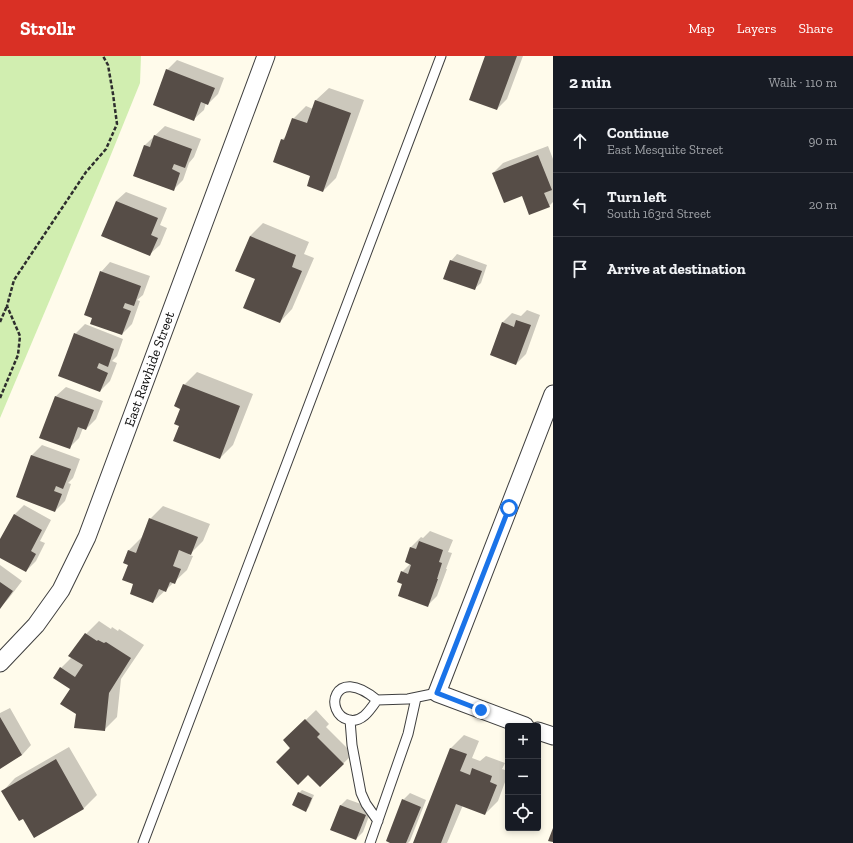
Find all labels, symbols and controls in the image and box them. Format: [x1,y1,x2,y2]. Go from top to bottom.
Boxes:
text: Strollr [20,17,76,40]
text: Map [688,20,715,37]
text: Layers [737,20,776,37]
text: Share [798,20,833,37]
text: 2 min [569,72,611,92]
text: Walk · 110 m [769,75,837,90]
text: Continue [607,124,669,142]
icon: ahead [569,130,591,152]
text: 90 m [808,133,837,148]
text: East Mesquite Street [607,142,723,157]
text: Turn left [607,188,667,206]
icon: left [569,194,591,216]
text: 20 m [809,197,837,212]
text: South 163rd Street [607,206,711,221]
icon: arrive [569,258,591,280]
text: Arrive at destination [607,260,746,278]
street label: East Rawhide Street [121,309,178,429]
route start [500,499,518,517]
route end [472,701,490,719]
map controls [505,723,541,831]
button: + [505,723,541,759]
button: − [505,759,541,795]
button: locate [505,795,541,831]

